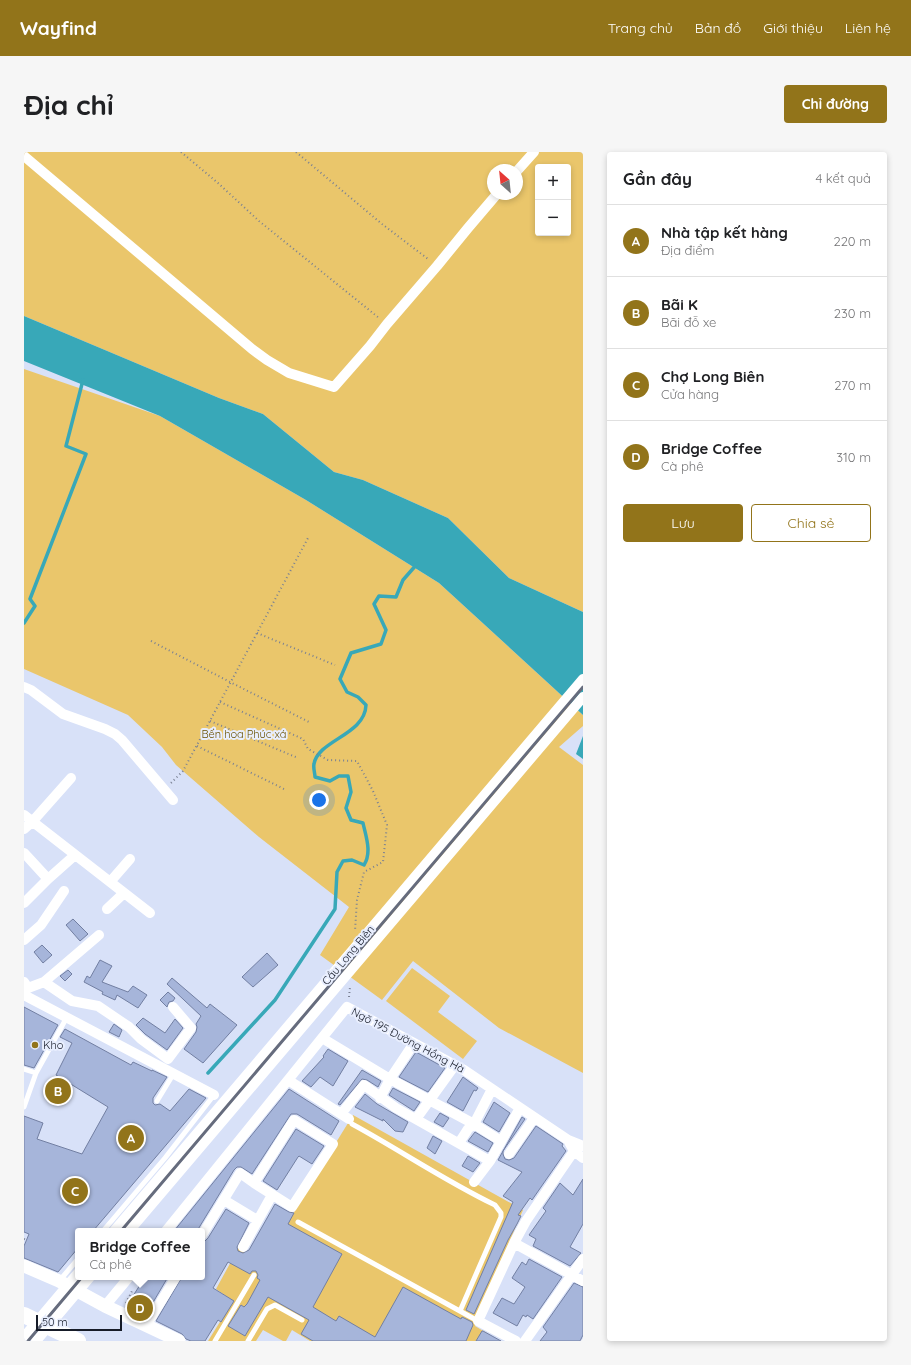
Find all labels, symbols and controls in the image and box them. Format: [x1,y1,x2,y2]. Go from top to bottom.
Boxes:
text: Wayfind [20,16,97,40]
text: Trang chủ [608,19,673,37]
text: Bản đồ [695,19,741,37]
text: Giới thiệu [763,19,823,37]
text: Liên hệ [845,19,891,37]
button: Chỉ đường [784,85,887,123]
text: Địa chỉ [24,87,114,122]
north arrow [487,164,523,200]
map controls [535,164,571,236]
button: + [535,164,571,200]
text: Gần đây [623,168,692,189]
text: 4 kết quả [815,170,871,186]
button: − [535,200,571,236]
text: Nhà tập kết hàng [661,223,788,242]
text: A [632,233,640,249]
text: 220 m [833,233,871,249]
text: Địa điểm [661,242,714,258]
text: Bãi K [661,295,698,314]
text: B [632,305,640,321]
text: 230 m [834,305,871,321]
text: Bãi đỗ xe [661,314,716,330]
text: Chợ Long Biên [661,367,764,386]
text: C [632,377,640,393]
text: 270 m [834,377,871,393]
text: Cửa hàng [661,386,719,402]
text: Bridge Coffee [661,439,762,458]
text: D [631,449,641,465]
text: 310 m [836,449,871,465]
text: Cà phê [661,458,704,474]
button: Lưu [623,504,743,542]
button: Chia sẻ [751,504,871,542]
park label: Bến hoa Phúc xá [201,727,287,741]
your location [309,790,329,810]
street label: Cầu Long Biên [319,922,377,988]
street label: Ngõ 195 Đường Hồng Hà [349,1004,467,1076]
place label: Kho [43,1038,64,1052]
marker: Kho [30,1040,40,1050]
pin: B [45,1076,71,1106]
pin: A [118,1123,144,1153]
pin: C [62,1176,88,1206]
popup [75,1228,205,1280]
text: Bridge Coffee [89,1237,191,1256]
text: Cà phê [89,1256,132,1272]
pin: D [127,1293,153,1323]
scale bar [36,1313,122,1332]
text: 50 m [42,1315,68,1329]

